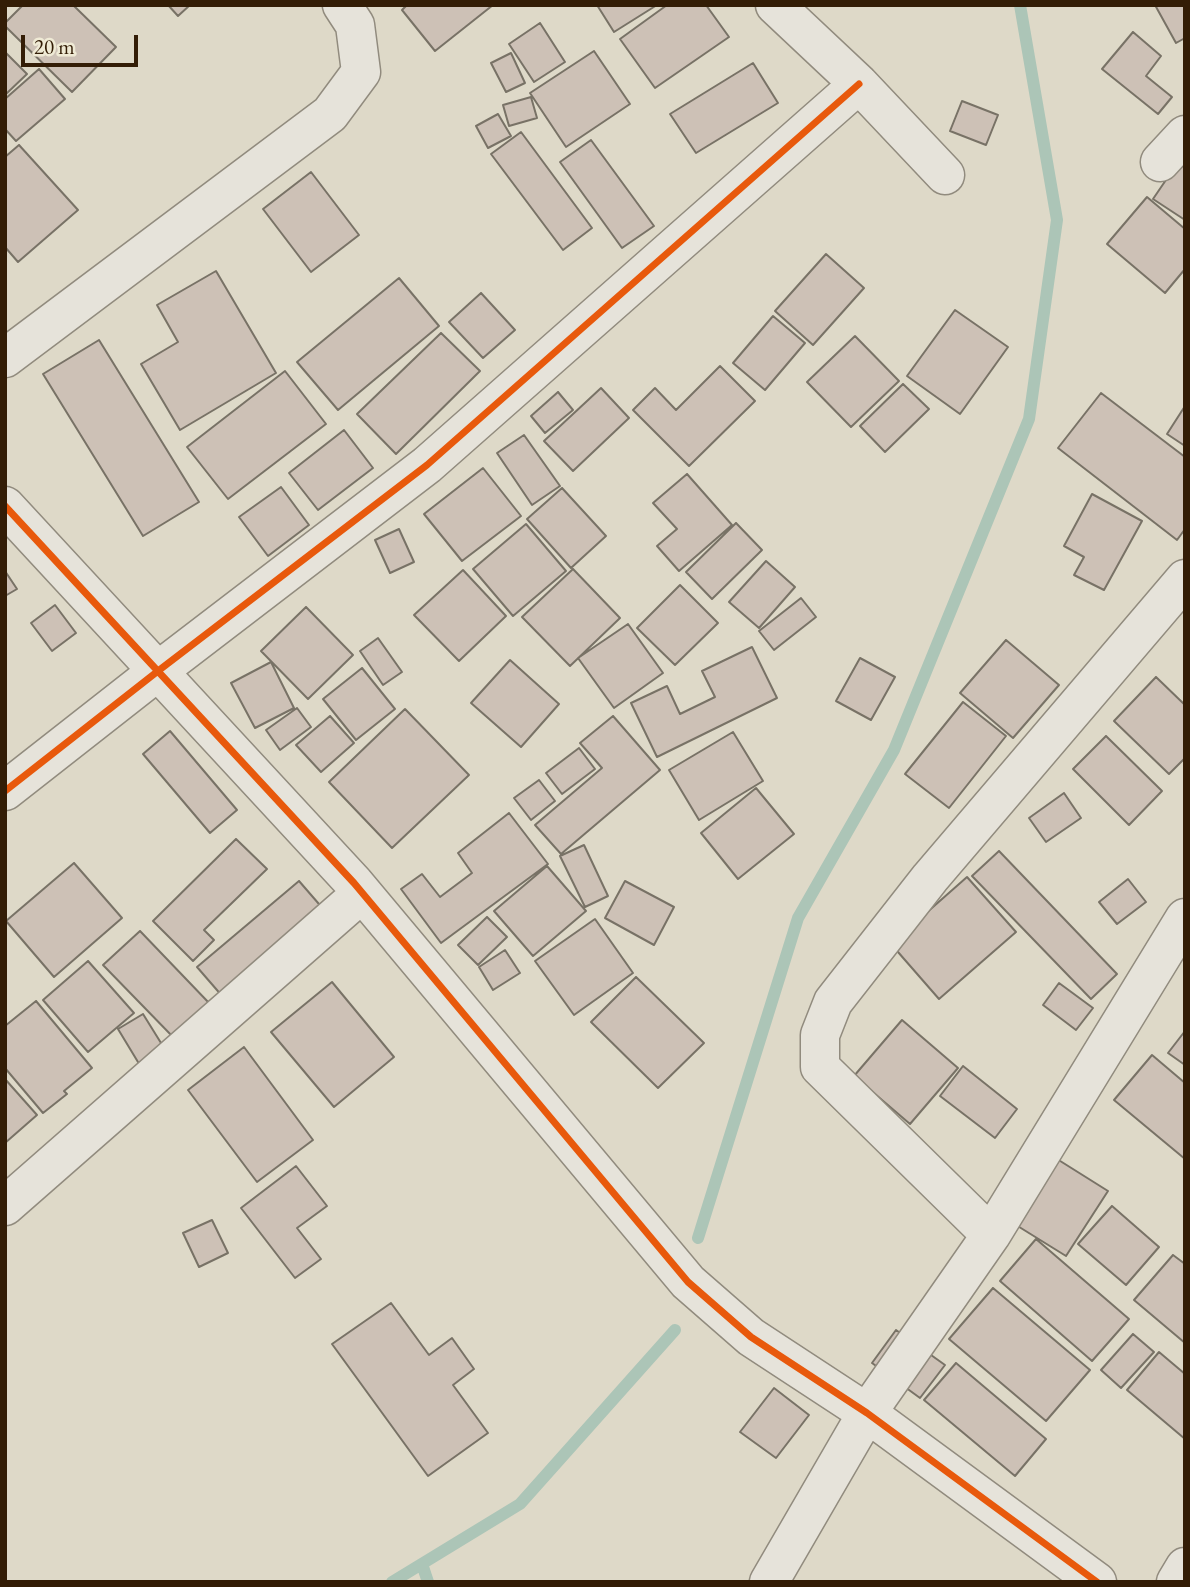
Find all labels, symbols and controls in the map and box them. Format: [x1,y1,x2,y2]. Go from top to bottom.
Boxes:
scale bar [24,21,142,65]
text: 20 m [34,33,75,60]

